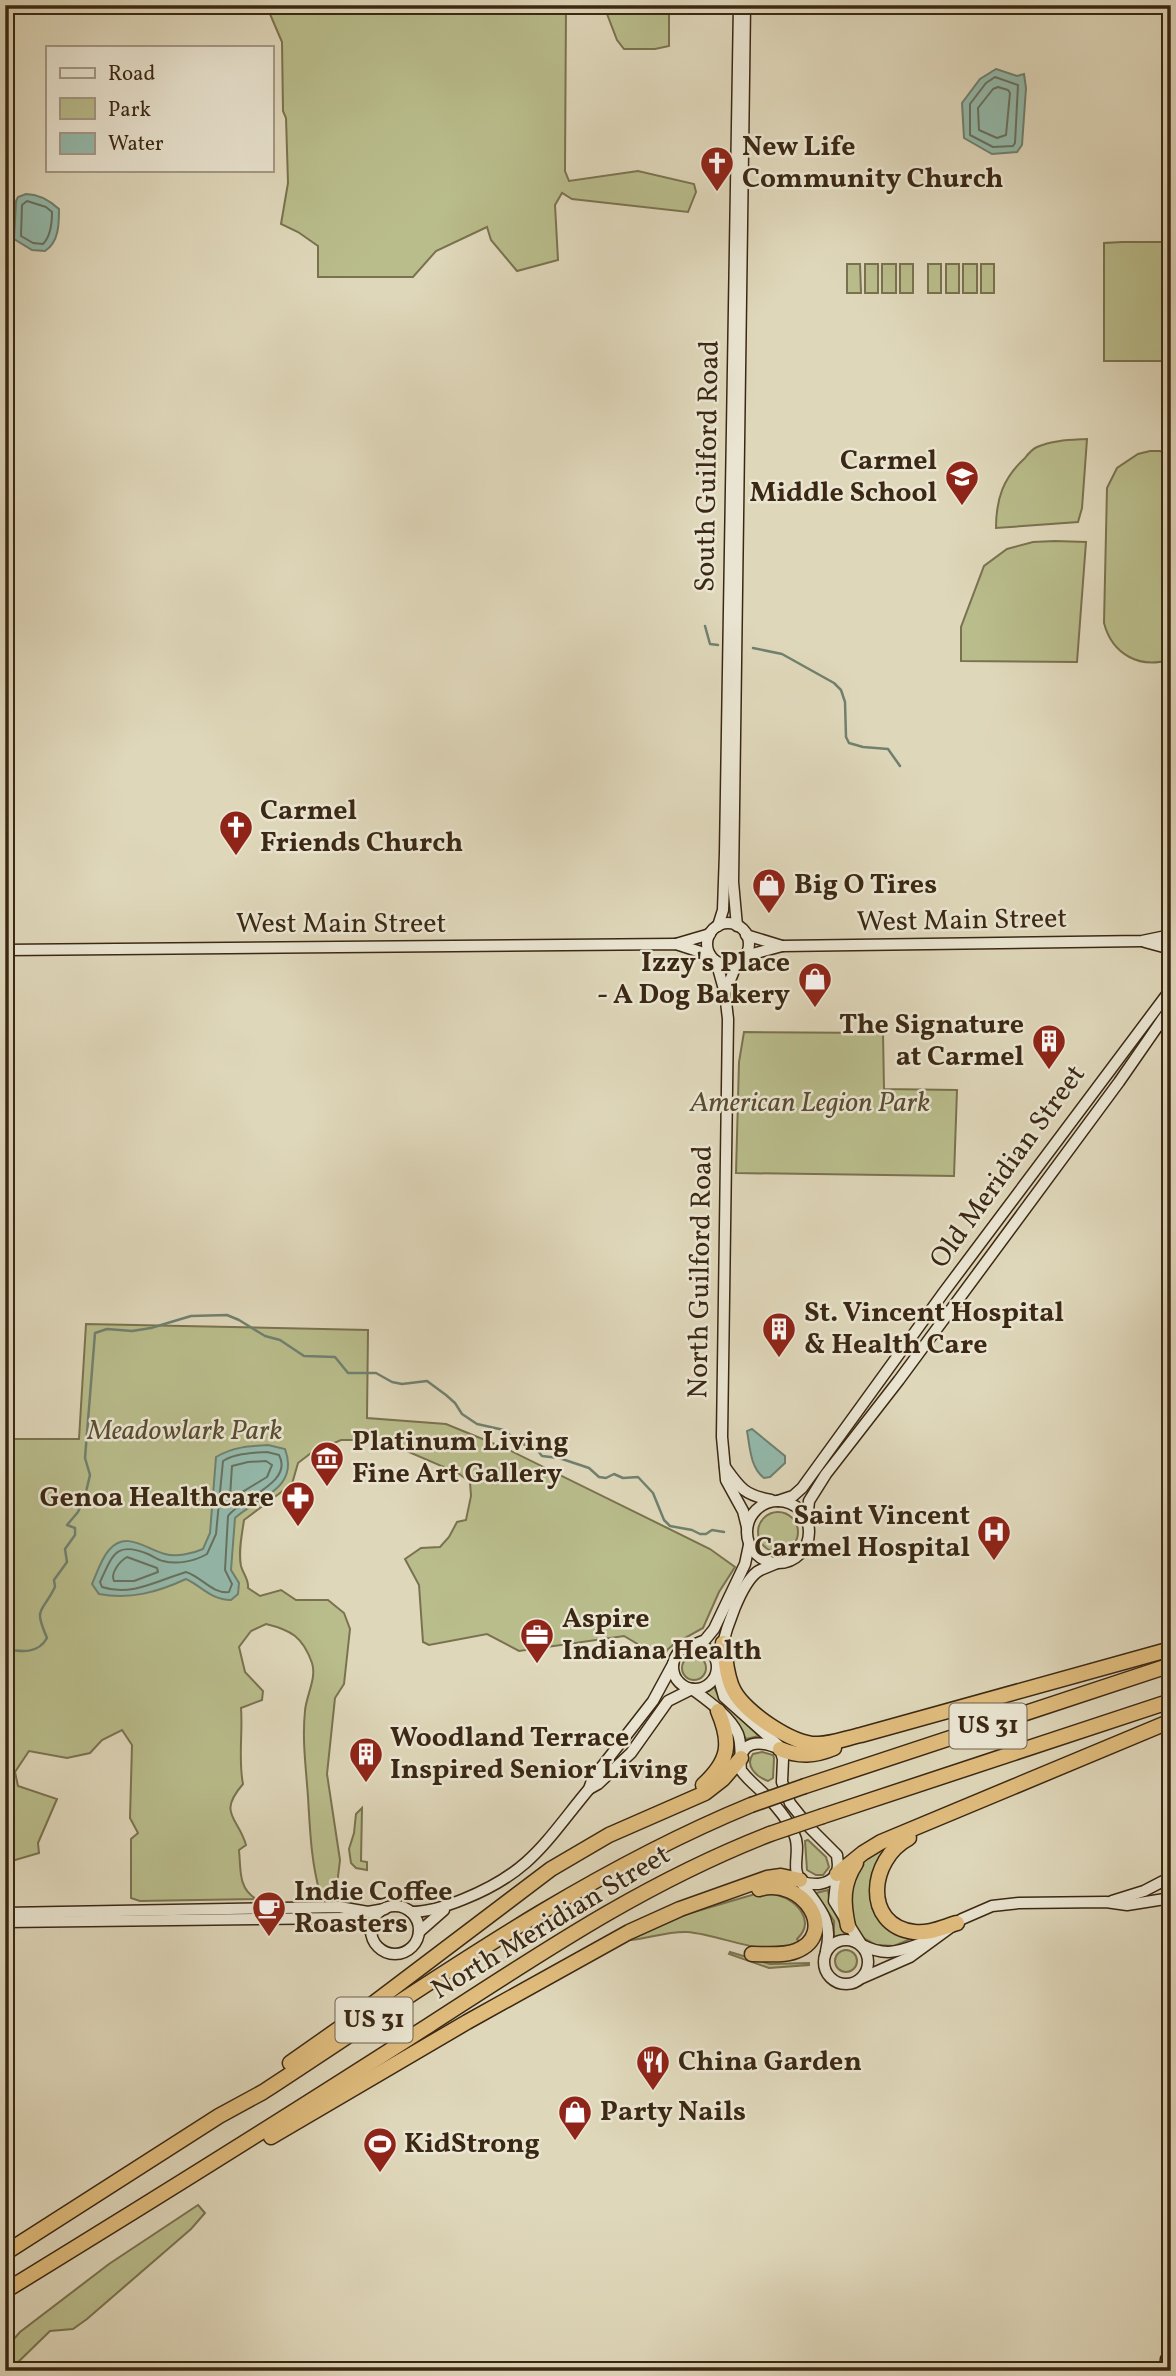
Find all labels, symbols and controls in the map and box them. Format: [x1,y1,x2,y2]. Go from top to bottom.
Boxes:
legend [46,46,273,172]
text: Road [108,60,155,89]
text: Park [108,96,151,125]
place label: New Life Community Church [742,128,1004,199]
text: Water [108,130,164,159]
church icon: New Life Community Church [698,144,736,193]
street label: South Guilford Road [686,340,730,592]
place label: Carmel Middle School [749,442,937,513]
school or university icon: Carmel Middle School [943,458,981,507]
place label: Carmel Friends Church [260,792,463,863]
church icon: Carmel Friends Church [217,808,255,857]
shop icon: Big O Tires [750,866,788,915]
place label: Big O Tires [794,866,937,905]
street label: West Main Street [856,900,1068,942]
street label: West Main Street [236,905,446,944]
place label: Izzy's Place - A Dog Bakery [597,944,790,1015]
shop icon: Izzy's Place - A Dog Bakery [796,960,834,1009]
place label: The Signature at Carmel [839,1006,1024,1077]
building icon: The Signature at Carmel [1030,1022,1068,1071]
street label: Old Meridian Street [921,1057,1095,1277]
park label: American Legion Park [689,1084,930,1123]
street label: North Guilford Road [679,1145,723,1399]
place label: St. Vincent Hospital & Health Care [804,1294,1064,1365]
building icon: St. Vincent Hospital & Health Care [760,1310,798,1359]
park label: Meadowlark Park [86,1412,283,1451]
place label: Platinum Living Fine Art Gallery [352,1423,569,1494]
museum icon: Platinum Living Fine Art Gallery [308,1439,346,1488]
place label: Genoa Healthcare [40,1479,274,1518]
pharmacy icon: Genoa Healthcare [279,1479,317,1528]
place label: Saint Vincent Carmel Hospital [754,1497,970,1568]
hospital icon: Saint Vincent Carmel Hospital [975,1513,1013,1562]
place label: Aspire Indiana Health [562,1600,762,1671]
office icon: Aspire Indiana Health [518,1616,556,1665]
road number: US 31 [950,1704,1026,1749]
place label: Woodland Terrace Inspired Senior Living [390,1719,688,1790]
building icon: Woodland Terrace Inspired Senior Living [347,1735,385,1784]
street label: North Meridian Street [424,1836,678,2010]
place label: Indie Coffee Roasters [294,1873,453,1944]
cafe icon: Indie Coffee Roasters [250,1889,288,1938]
road number: US 31 [336,1997,412,2042]
restaurant icon: China Garden [634,2043,672,2092]
place label: China Garden [678,2043,862,2082]
shop icon: Party Nails [556,2093,594,2142]
place label: Party Nails [600,2093,746,2132]
sports icon: KidStrong [361,2125,399,2174]
place label: KidStrong [404,2125,540,2164]

